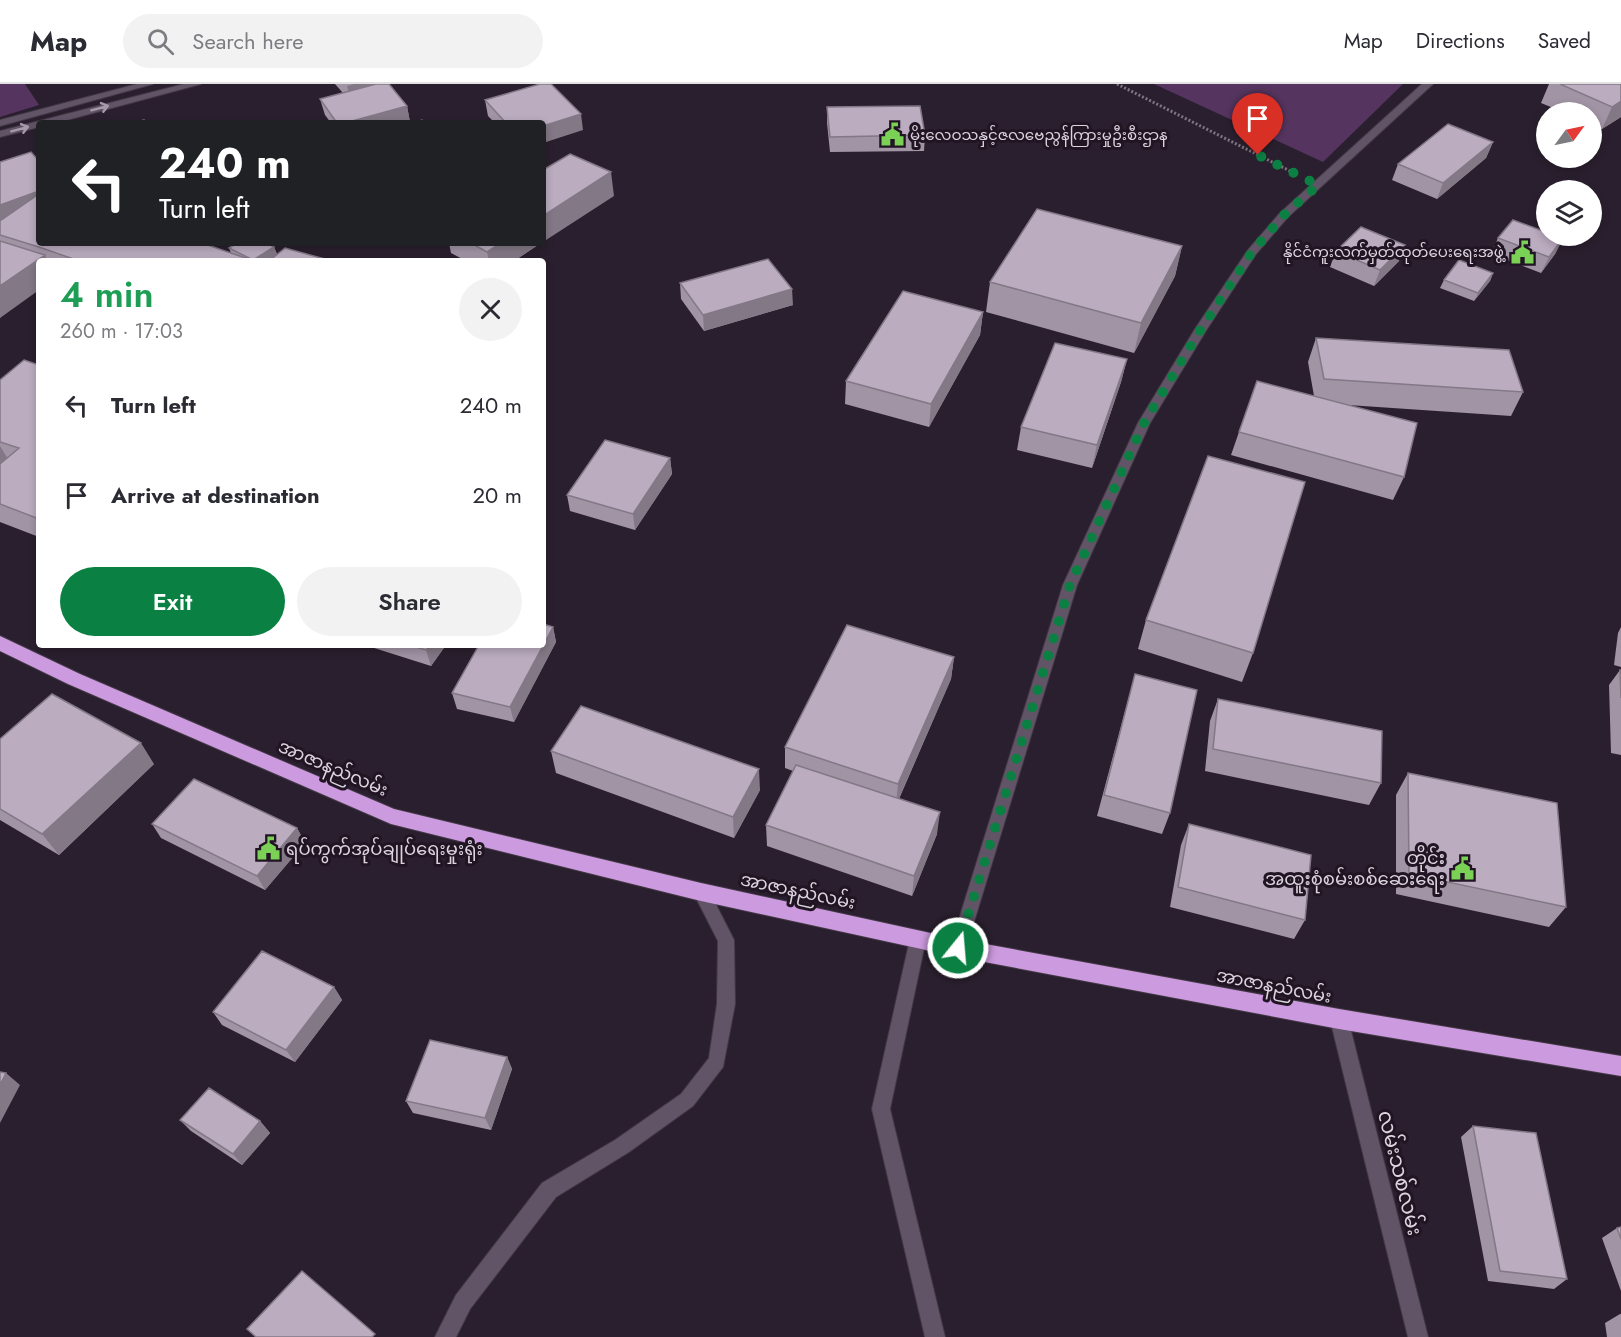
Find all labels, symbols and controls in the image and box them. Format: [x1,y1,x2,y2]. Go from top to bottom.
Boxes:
search box [123,14,543,68]
text: Map [30,21,87,62]
icon: search [144,25,177,58]
text: Search here [192,25,304,57]
text: Map [1344,26,1383,56]
text: Directions [1416,26,1505,56]
text: Saved [1538,26,1591,56]
pin [1232,93,1283,155]
one-way arrow [90,102,109,114]
icon: arrive [1241,102,1274,135]
north arrow [1536,102,1602,168]
map controls [1536,102,1602,246]
public building icon: မိုးလေဝသနှင့်ဇလဗေညွန်ကြားမှုဦးစီးဌာန [879,122,905,148]
one-way arrow [10,123,29,135]
place label: မိုးလေဝသနှင့်ဇလဗေညွန်ကြားမှုဦးစီးဌာန [910,124,1168,147]
text: 240 m [159,133,291,194]
icon: left [60,144,138,222]
button: layers [1536,180,1602,246]
text: Turn left [159,189,249,228]
public building icon: နိုင်ငံကူးလက်မှတ်ထုတ်ပေးရေးအဖွဲ့ [1509,239,1535,265]
place label: နိုင်ငံကူးလက်မှတ်ထုတ်ပေးရေးအဖွဲ့ [1283,241,1506,264]
text: 4 min [60,268,154,320]
button: close [459,278,522,341]
text: 260 m · 17:03 [60,317,183,346]
icon: left [60,389,93,422]
text: Turn left [111,389,196,421]
text: 240 m [460,389,522,421]
icon: arrive [60,479,93,512]
text: Arrive at destination [111,479,320,511]
text: 20 m [473,479,522,511]
button: Exit [60,567,285,636]
button: Share [297,567,522,636]
street label: အာဇာနည်လမ်း [273,733,392,805]
public building icon: ရပ်ကွက်အုပ်ချုပ်ရေးမှုးရုံး [255,836,281,862]
place label: ရပ်ကွက်အုပ်ချုပ်ရေးမှုးရုံး [286,836,483,864]
place label: တိုင်း အထူးစုံစမ်းစစ်ဆေးရေး [1265,844,1445,894]
public building icon: တိုင်း အထူးစုံစမ်းစစ်ဆေးရေး [1450,855,1476,881]
street label: အာဇာနည်လမ်း [738,866,858,918]
position arrow [926,916,990,980]
street label: အာဇာနည်လမ်း [1214,962,1334,1012]
street label: လမ်းသစ်လမ်း [1370,1107,1431,1239]

